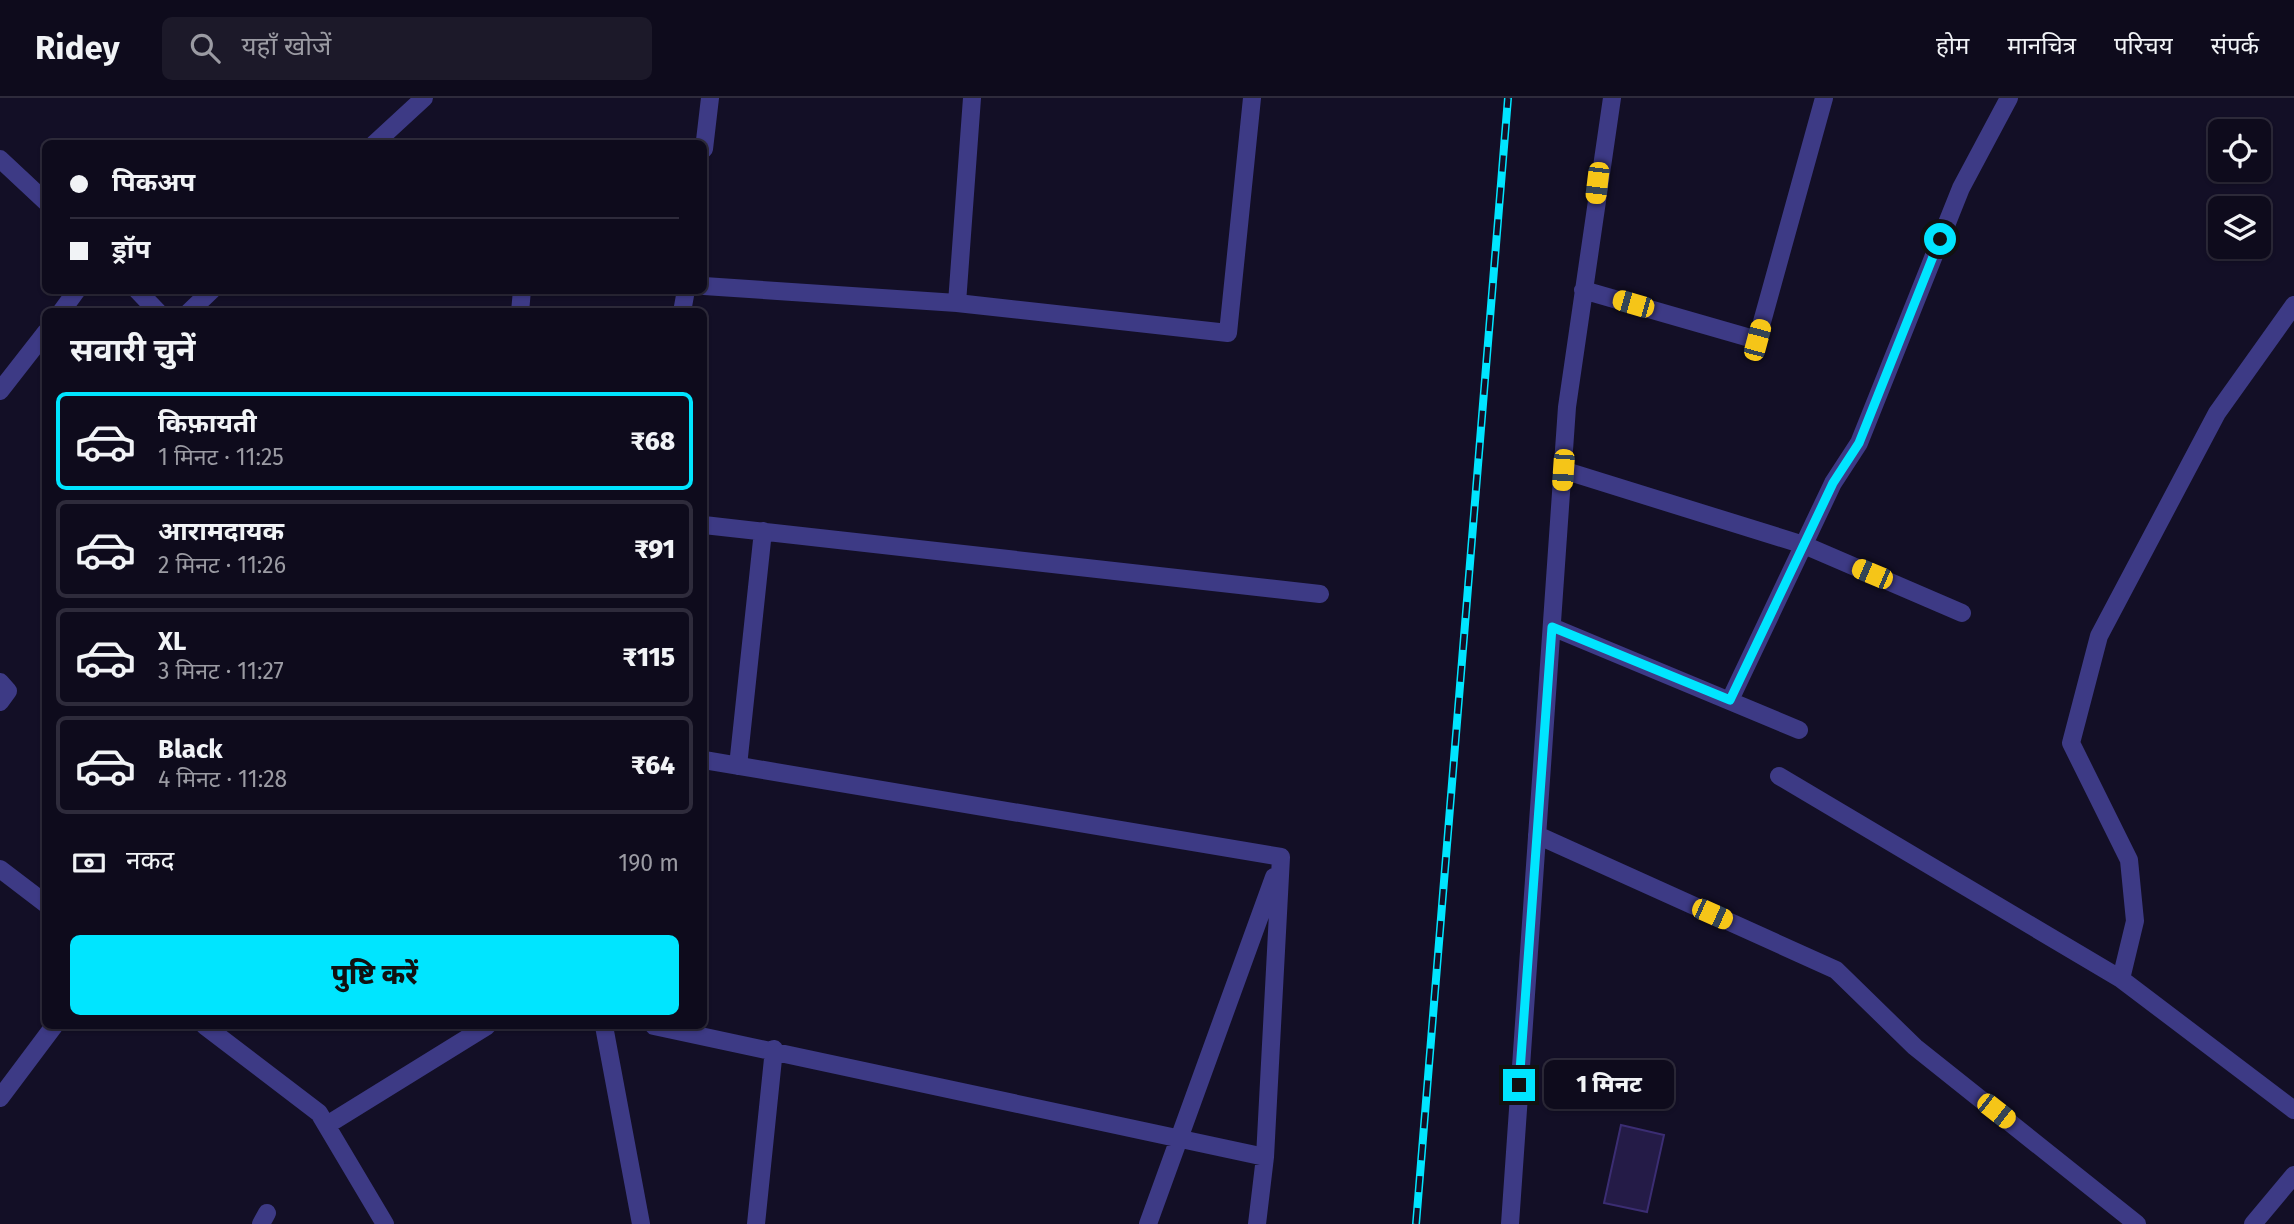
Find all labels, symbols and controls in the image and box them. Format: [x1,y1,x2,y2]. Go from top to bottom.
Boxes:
search box [162,17,652,80]
text: Ridey [35,28,120,68]
icon: search [186,29,224,67]
text: यहाँ खोजें [242,31,331,62]
text: होम [1936,32,1969,60]
text: मानचित्र [2007,32,2076,60]
text: परिचय [2114,32,2173,60]
text: संपर्क [2211,32,2259,60]
map controls [2208,119,2271,259]
button: locate [2208,119,2271,182]
car [1585,161,1610,205]
text: पिकअप [112,167,195,198]
button: layers [2208,196,2271,259]
route start [1924,223,1956,255]
text: ड्रॉप [112,234,150,265]
car [1610,288,1657,320]
car [1742,317,1773,363]
text: सवारी चुनें [70,331,195,369]
text: किफ़ायती [158,408,257,439]
icon: car [74,410,137,473]
text: ₹68 [631,426,675,457]
text: 1 मिनट · 11:25 [158,443,284,471]
car [1552,448,1575,492]
text: आरामदायक [158,516,284,547]
icon: car [74,518,137,581]
text: ₹91 [634,534,675,565]
text: 2 मिनट · 11:26 [158,551,286,579]
car [1849,556,1896,592]
icon: car [74,626,137,689]
text: XL [158,626,186,657]
text: ₹115 [623,642,675,673]
text: 3 मिनट · 11:27 [158,657,284,685]
icon: car [74,734,137,797]
text: Black [158,734,223,765]
text: ₹64 [631,750,675,781]
text: 4 मिनट · 11:28 [158,765,287,793]
icon: cash [70,844,108,882]
text: नकद [126,845,174,876]
text: 190 m [618,849,679,877]
car [1689,896,1736,932]
button: पुष्टि करें [70,935,679,1015]
callout: 1 मिनट [1544,1060,1673,1110]
route end [1503,1069,1535,1101]
text: 1 मिनट [1576,1070,1642,1098]
car [1973,1090,2020,1132]

